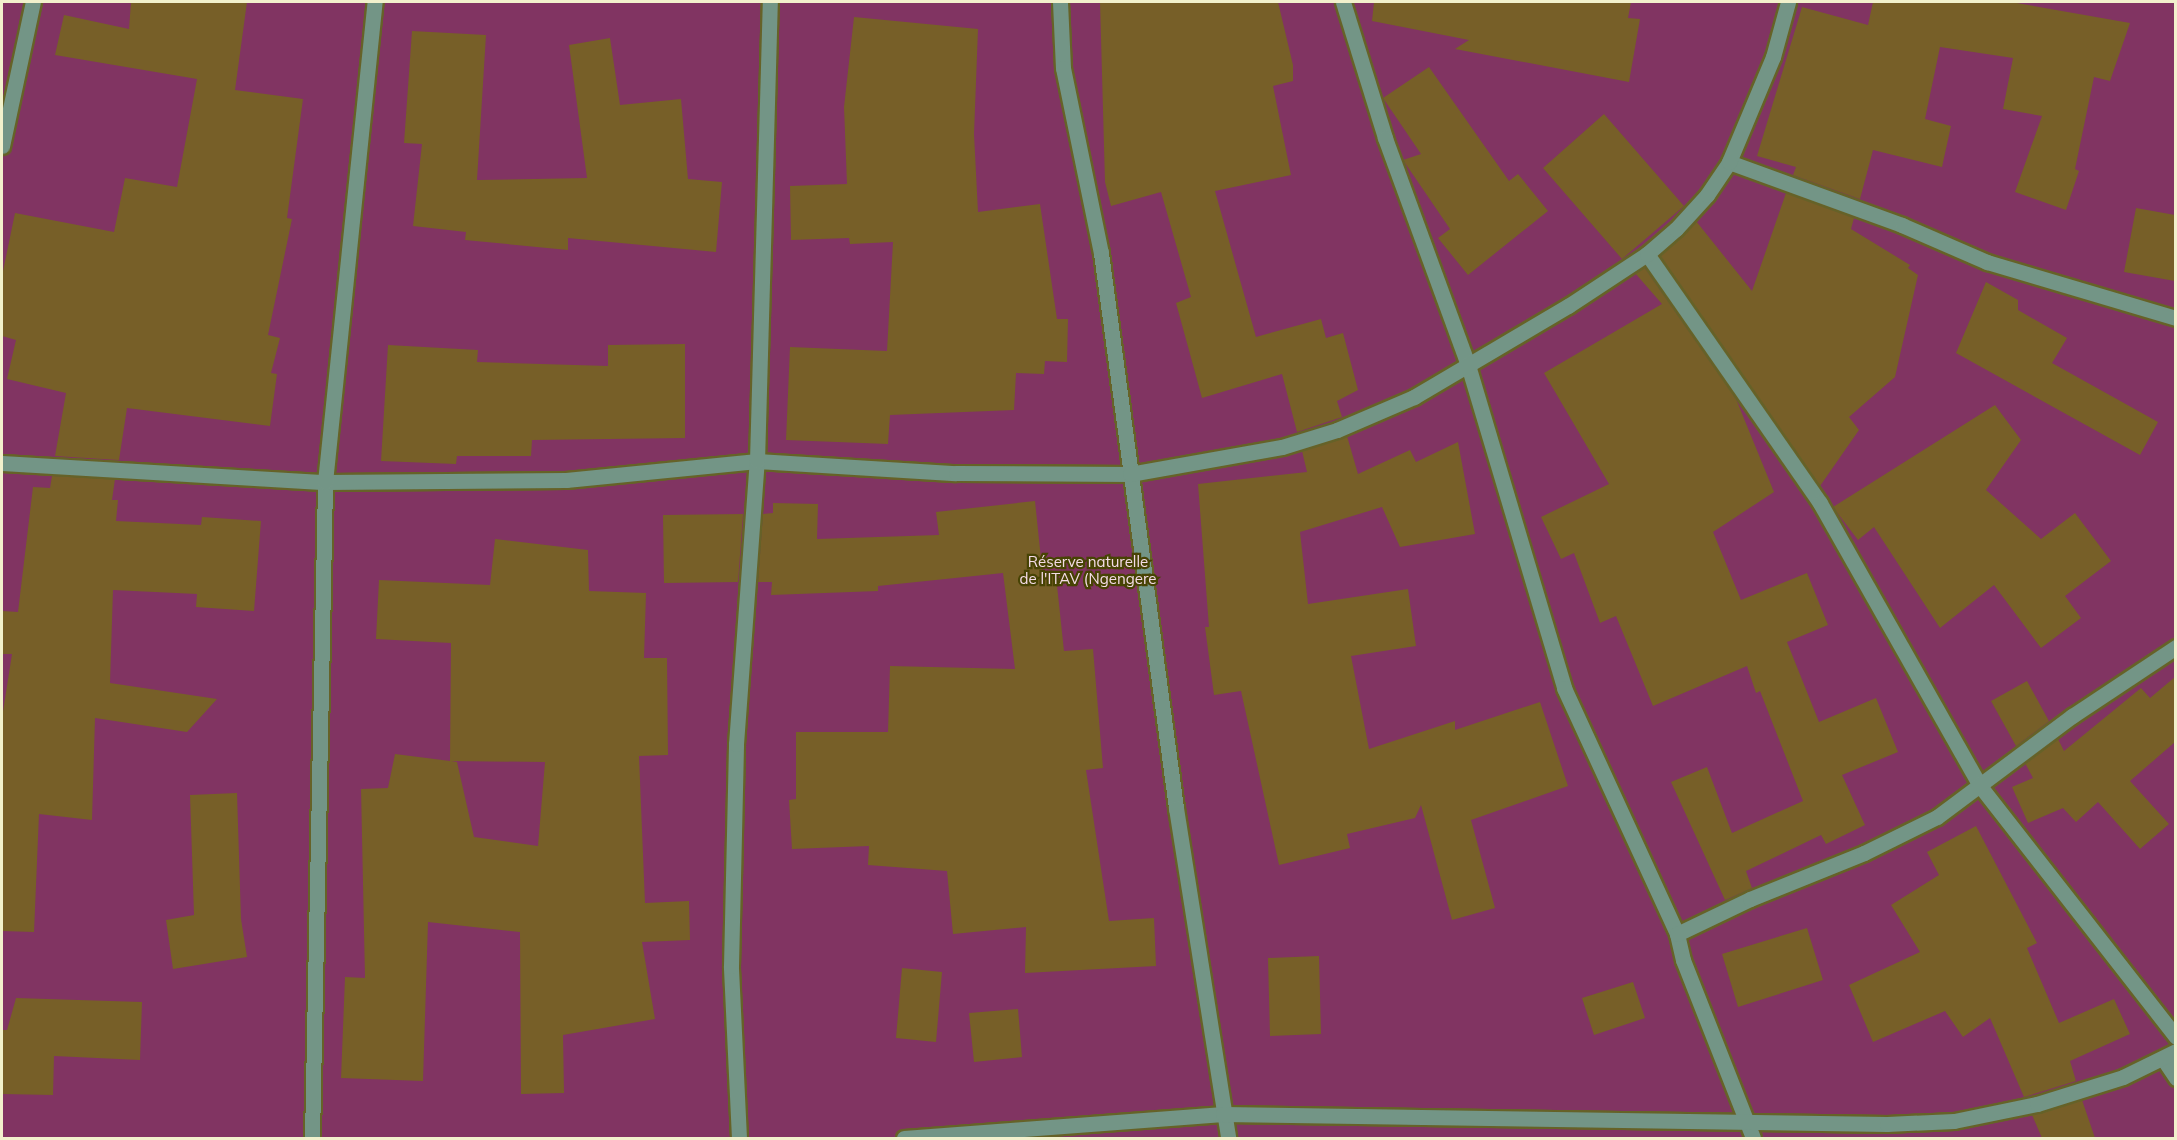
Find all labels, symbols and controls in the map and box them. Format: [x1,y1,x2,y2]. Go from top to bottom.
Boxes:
park label: Réserve naturelle de l'ITAV (Ngengere [1019,552,1157,587]

